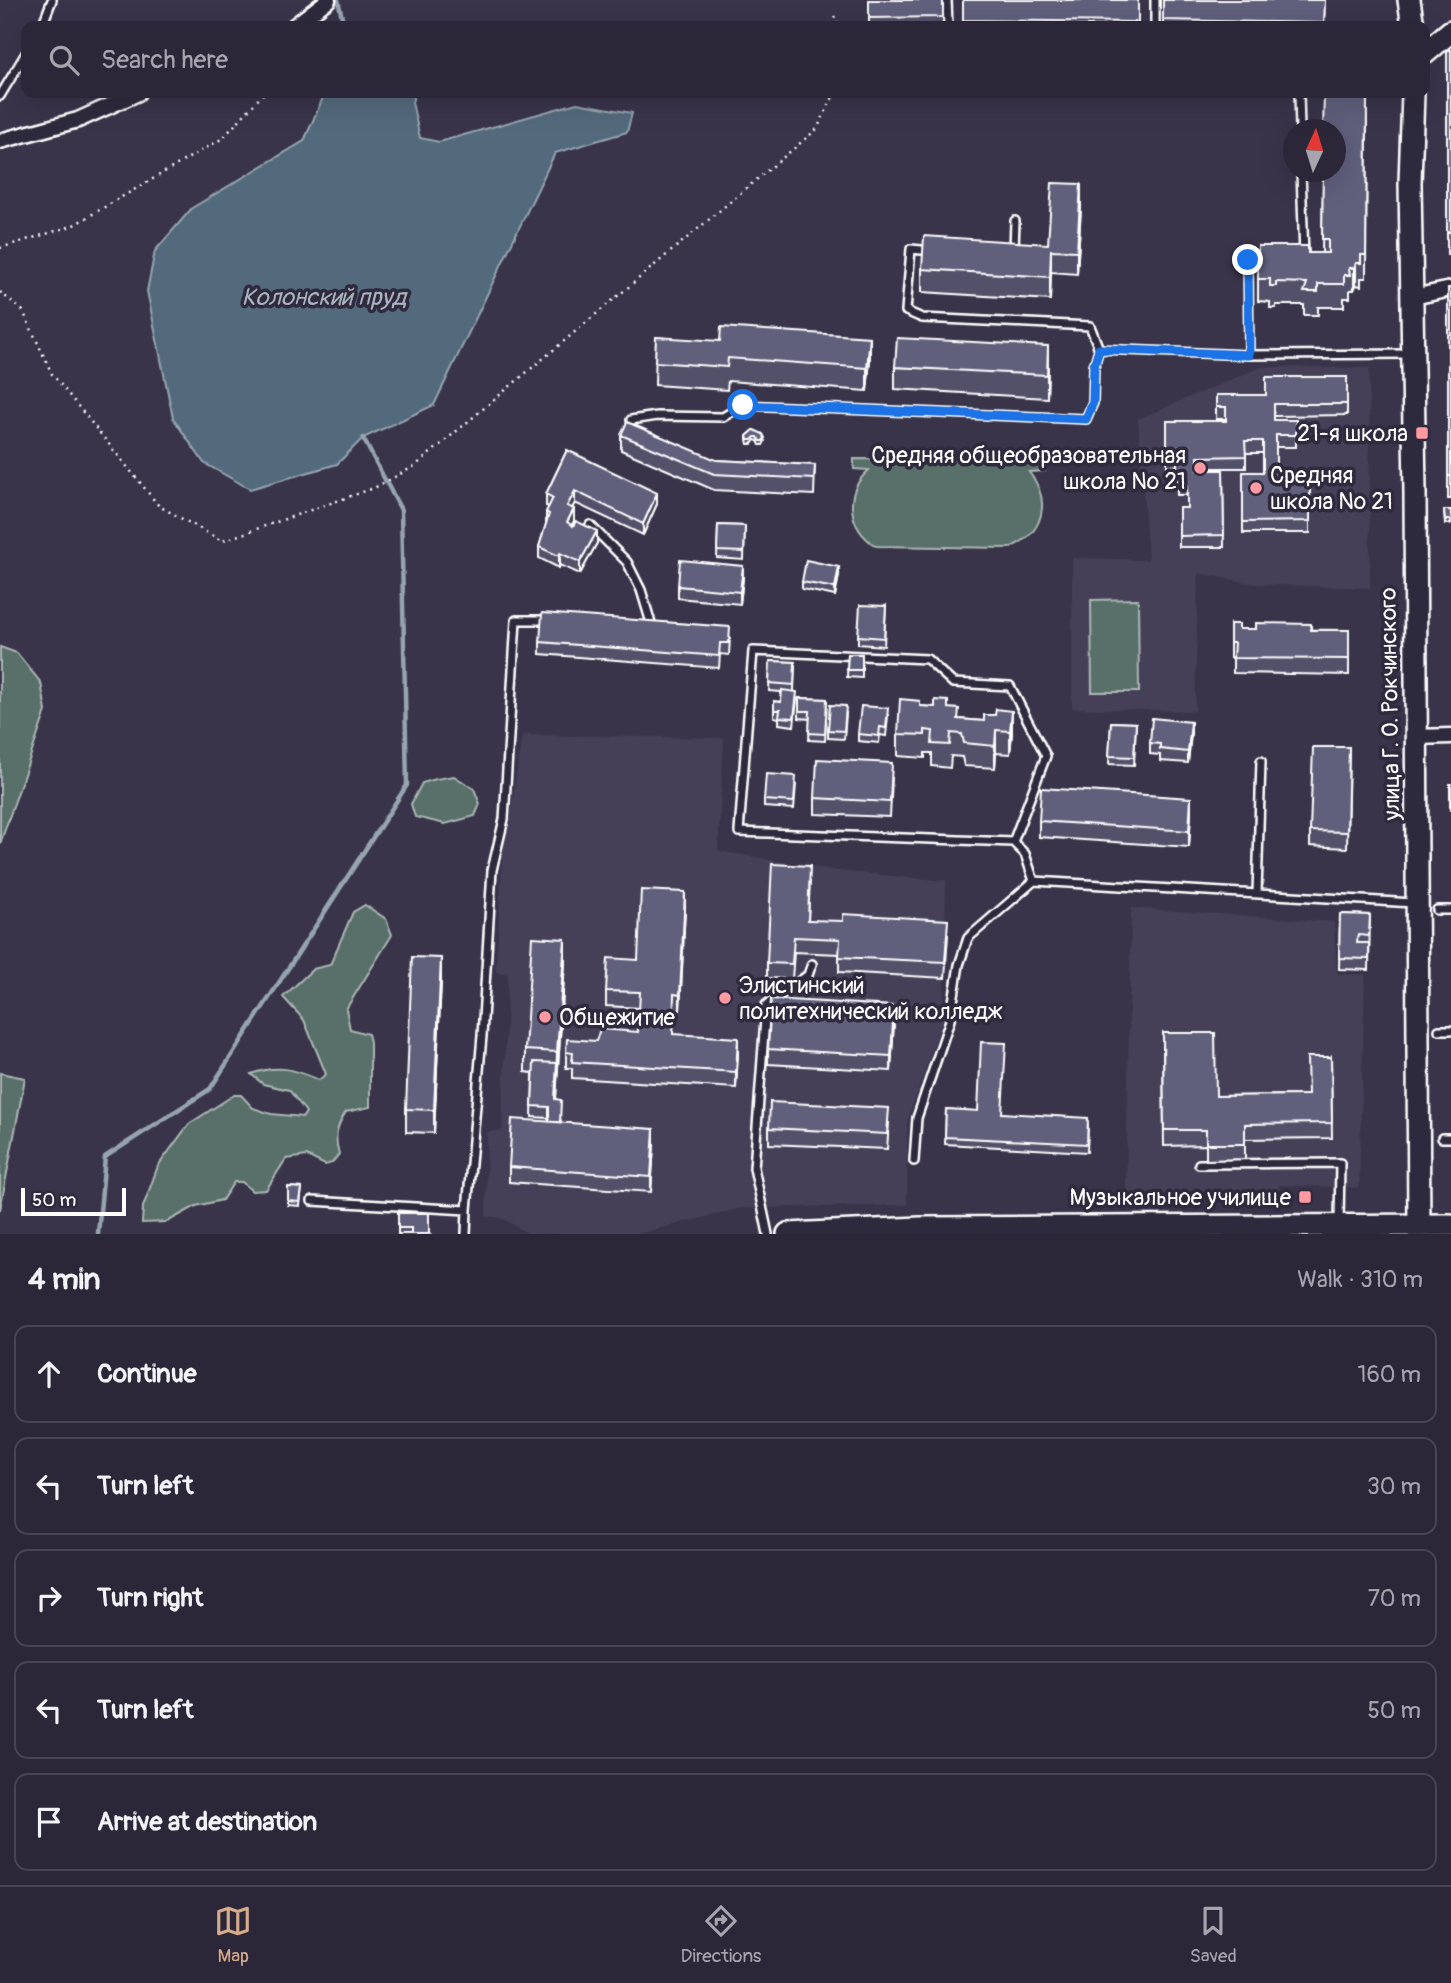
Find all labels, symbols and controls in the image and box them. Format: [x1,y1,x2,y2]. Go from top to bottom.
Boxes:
search box [21,21,1430,98]
icon: search [45,41,83,79]
text: Search here [101,44,228,76]
north arrow [1283,119,1346,182]
route end [1232,244,1263,275]
water label: Колонский пруд [242,283,409,312]
route start [727,389,758,420]
place label: 21-я школа [1297,419,1408,448]
marker: 21-я школа [1414,425,1430,441]
place label: Средняя общеобразовательная школа № 21 [871,441,1186,496]
marker: Средняя общеобразовательная школа № 21 [1192,460,1208,476]
place label: Средняя школа № 21 [1270,461,1393,516]
marker: Средняя школа № 21 [1248,480,1264,496]
street label: улица Г. О. Рокчинского [1373,587,1407,822]
place label: Элистинский политехнический колледж [739,971,1003,1026]
marker: Элистинский политехнический колледж [717,990,733,1006]
place label: Общежитие [559,1003,675,1032]
marker: Общежитие [537,1009,553,1025]
place label: Музыкальное училище [1069,1183,1292,1212]
scale bar [21,1185,126,1217]
text: 50 m [32,1188,76,1212]
marker: Музыкальное училище [1297,1189,1313,1205]
text: 4 min [28,1261,101,1298]
text: Walk · 310 m [1297,1265,1423,1294]
icon: ahead [30,1355,68,1393]
text: Continue [97,1358,197,1390]
text: 160 m [1357,1360,1421,1389]
icon: left [30,1467,68,1505]
text: Turn left [97,1470,193,1502]
text: 30 m [1367,1472,1421,1501]
icon: right [30,1579,68,1617]
text: Turn right [97,1582,203,1614]
text: 70 m [1368,1584,1421,1613]
icon: left [30,1691,68,1729]
text: Turn left [97,1694,193,1726]
text: 50 m [1367,1696,1421,1725]
icon: arrive [30,1803,68,1841]
text: Arrive at destination [97,1806,317,1838]
tab: Map [214,1902,252,1968]
tab: Directions [681,1902,761,1968]
tab: Saved [1190,1902,1237,1968]

